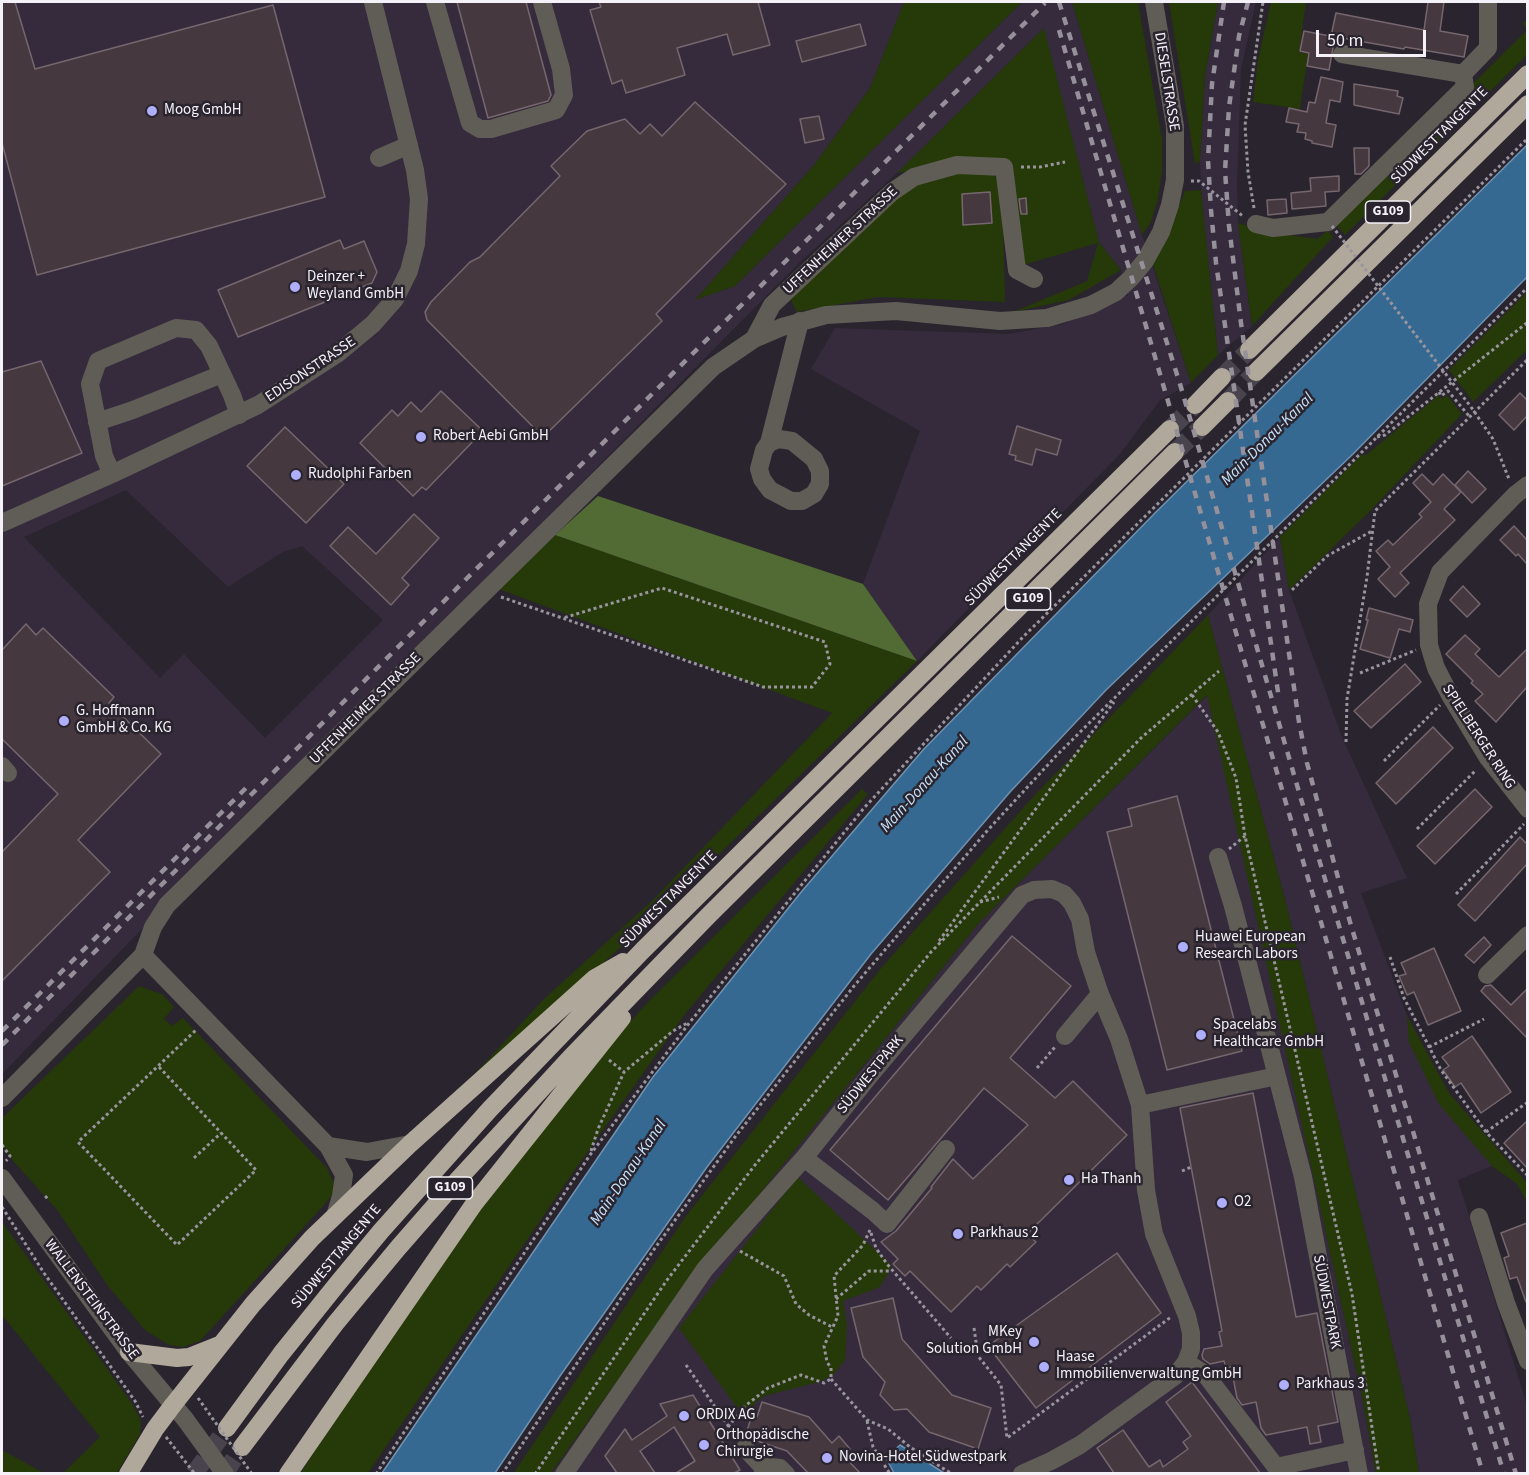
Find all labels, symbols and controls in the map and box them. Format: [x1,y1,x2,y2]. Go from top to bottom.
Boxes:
scale bar [1319,18,1428,56]
text: 50 m [1327,28,1363,53]
street label: DIESELSTRASSE [1149,31,1183,133]
street label: SÜDWESTTANGENTE [1388,84,1492,188]
place label: Moog GmbH [164,102,241,120]
marker: Moog GmbH [145,104,159,118]
street label: UFFENHEIMER STRASSE [780,183,902,299]
road number: G109 [1366,201,1410,223]
place label: Deinzer + Weyland GmbH [307,269,404,304]
marker: Deinzer + Weyland GmbH [288,280,302,294]
street label: EDISONSTRASSE [263,333,359,407]
water label: Main-Donau-Kanal [1218,390,1318,490]
place label: Robert Aebi GmbH [433,428,549,446]
marker: Robert Aebi GmbH [414,430,428,444]
place label: Rudolphi Farben [308,466,412,484]
marker: Rudolphi Farben [289,468,303,482]
street label: SÜDWESTTANGENTE [962,506,1066,610]
road number: G109 [1006,588,1050,610]
street label: UFFENHEIMER STRASSE [307,650,425,768]
street label: SPIELBERGER RING [1437,681,1519,793]
place label: G. Hoffmann GmbH & Co. KG [76,703,172,738]
marker: G. Hoffmann GmbH & Co. KG [57,714,71,728]
water label: Main-Donau-Kanal [877,733,973,837]
street label: SÜDWESTTANGENTE [617,848,721,952]
place label: Huawei European Research Labors [1195,929,1306,964]
marker: Huawei European Research Labors [1176,940,1190,954]
place label: Spacelabs Healthcare GmbH [1213,1017,1324,1052]
marker: Spacelabs Healthcare GmbH [1194,1028,1208,1042]
street label: SÜDWESTPARK [834,1032,908,1118]
water label: Main-Donau-Kanal [587,1117,671,1229]
place label: Ha Thanh [1081,1171,1141,1189]
marker: Ha Thanh [1062,1173,1076,1187]
road number: G109 [428,1177,472,1199]
place label: O2 [1234,1194,1251,1212]
marker: O2 [1215,1196,1229,1210]
street label: SÜDWESTTANGENTE [288,1201,386,1313]
place label: Parkhaus 2 [970,1225,1039,1243]
marker: Parkhaus 2 [951,1227,965,1241]
street label: WALLENSTEINSTRASSE [40,1236,142,1364]
street label: SÜDWESTPARK [1308,1253,1344,1351]
place label: MKey Solution GmbH [926,1324,1022,1359]
marker: MKey Solution GmbH [1027,1335,1041,1349]
place label: Haase Immobilienverwaltung GmbH [1056,1349,1242,1384]
marker: Haase Immobilienverwaltung GmbH [1037,1360,1051,1374]
place label: Parkhaus 3 [1296,1376,1365,1394]
marker: Parkhaus 3 [1277,1378,1291,1392]
place label: ORDIX AG [696,1407,756,1425]
marker: ORDIX AG [677,1409,691,1423]
place label: Orthopädische Chirurgie [716,1427,809,1462]
marker: Orthopädische Chirurgie [697,1438,711,1452]
place label: Novina-Hotel Südwestpark [839,1449,1007,1467]
marker: Novina-Hotel Südwestpark [820,1451,834,1465]

